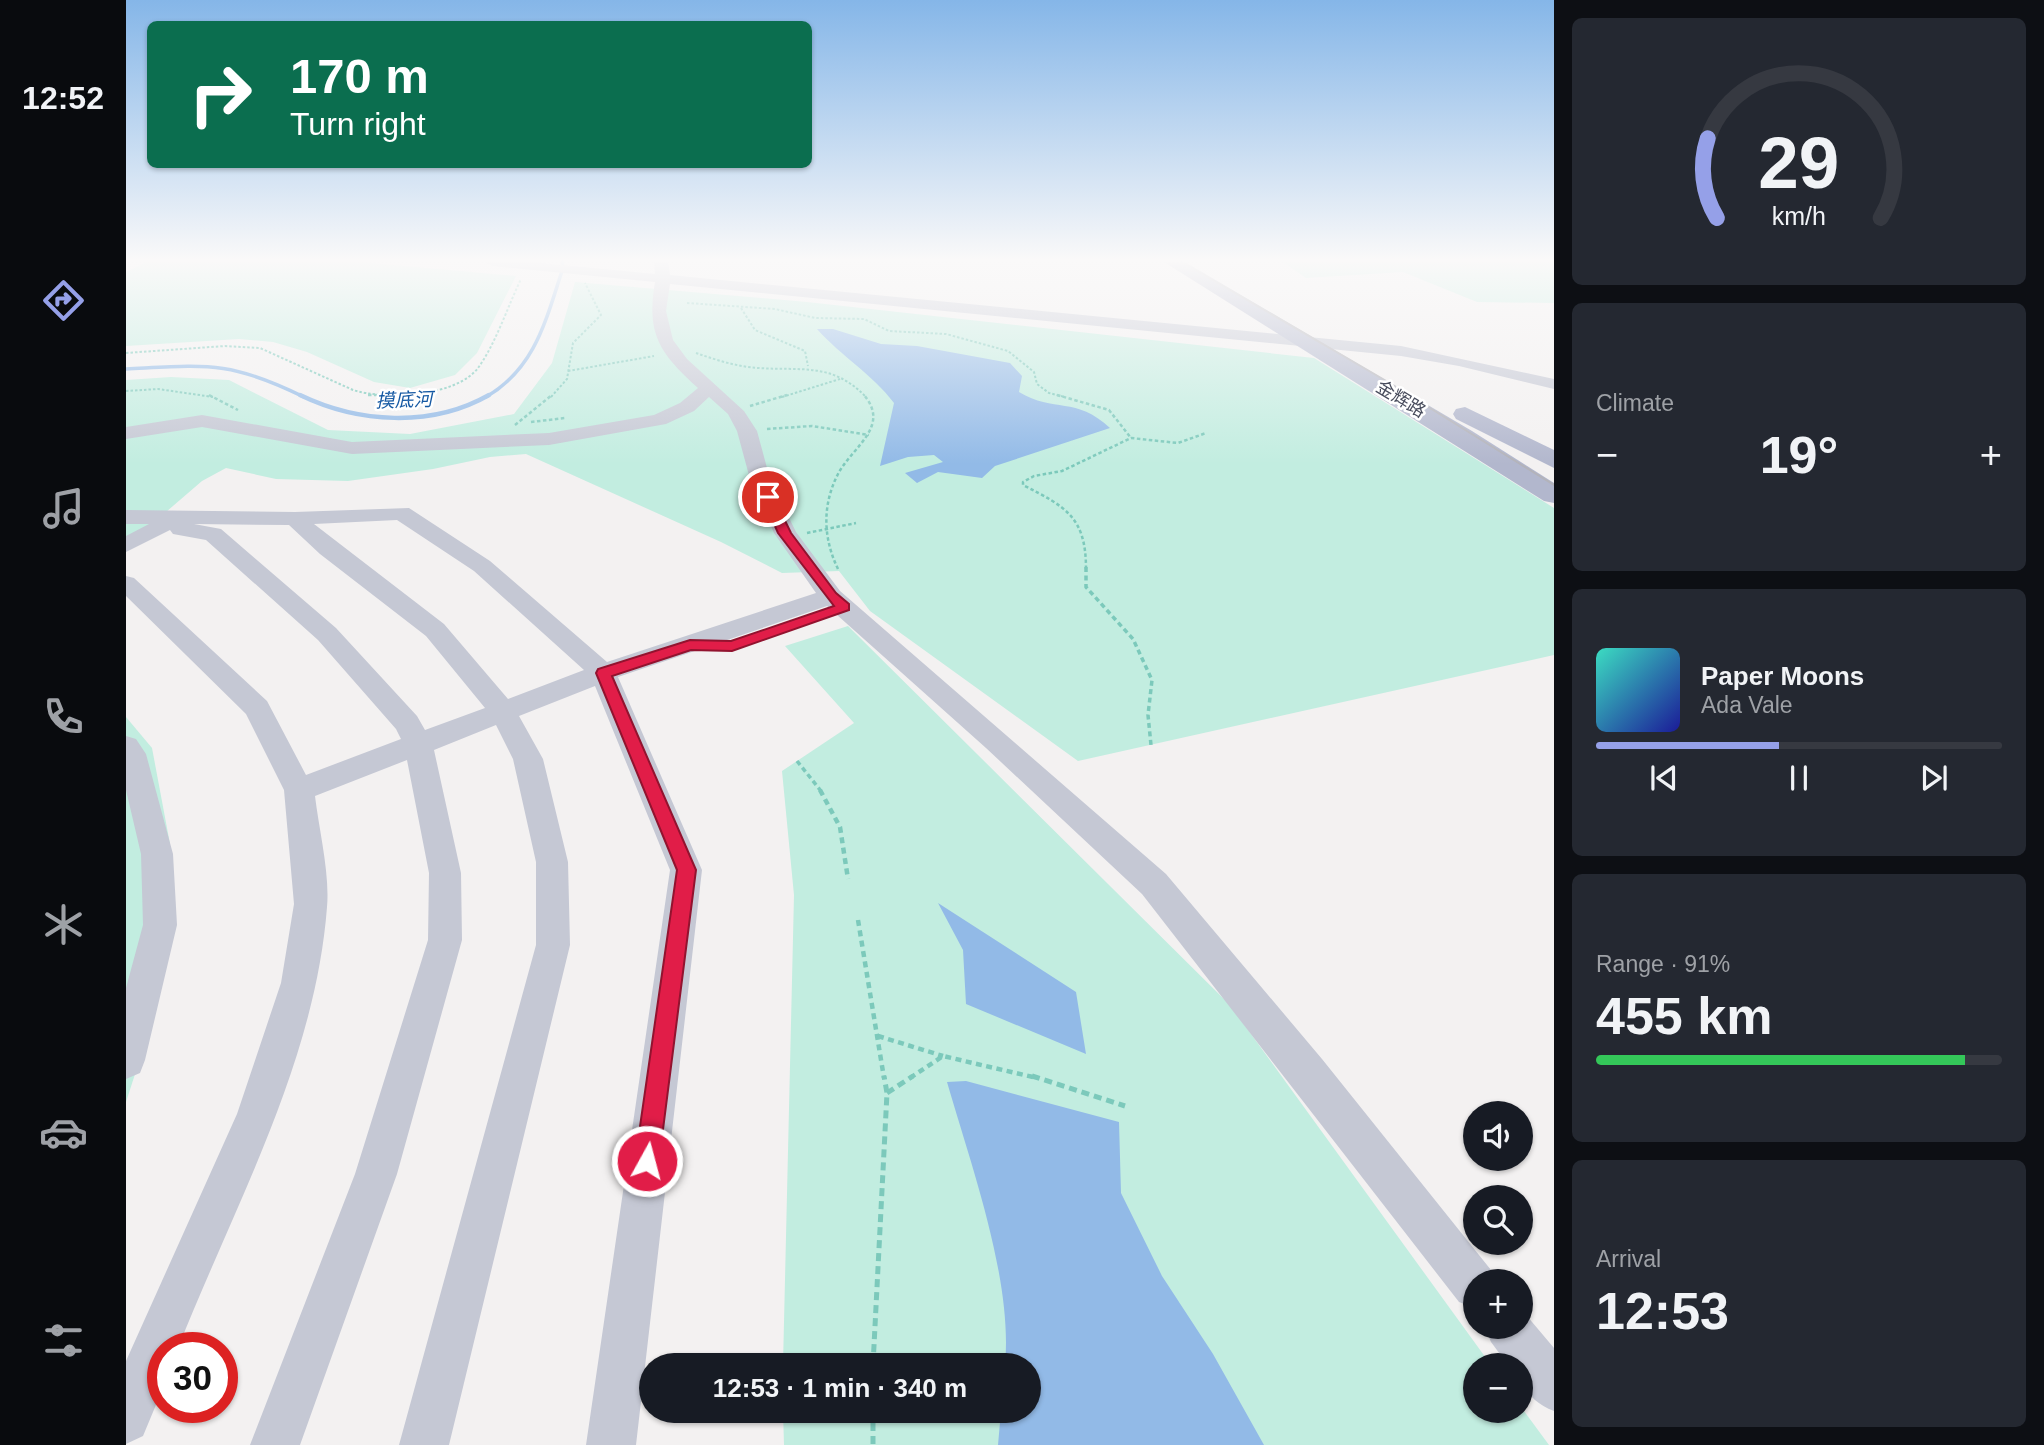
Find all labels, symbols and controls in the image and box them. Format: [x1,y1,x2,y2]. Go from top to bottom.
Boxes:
icon: right [175,49,266,140]
text: 170 m [290,49,429,103]
text: 12:52 [22,80,104,116]
text: Turn right [290,106,426,142]
text: 29 [1759,122,1839,203]
text: km/h [1772,202,1826,230]
icon: directions [39,276,88,325]
street label: 金辉路 [1373,377,1429,421]
water label: 摸底河 [375,388,437,411]
text: Climate [1596,390,1674,416]
text: 19° [1760,426,1838,484]
text: − [1596,434,1618,476]
text: + [1980,434,2002,476]
pin [738,467,798,527]
icon: arrive [749,478,787,516]
icon: music [39,484,88,533]
text: Paper Moons [1701,661,1864,691]
icon: phone [39,692,88,741]
text: Ada Vale [1701,692,1793,718]
icon: previous [1645,759,1683,797]
icon: pause [1780,759,1818,797]
icon: next [1915,759,1953,797]
icon: climate [39,900,88,949]
text: Range · 91% [1596,951,1730,977]
text: 455 km [1596,987,1772,1045]
map controls [1463,1101,1533,1423]
button: sound [1463,1101,1533,1171]
icon: car [39,1108,88,1157]
position arrow [610,1124,684,1198]
button: search [1463,1185,1533,1255]
text: Arrival [1596,1246,1661,1272]
button: + [1463,1269,1533,1339]
text: 12:53 [1596,1282,1729,1340]
icon: filters [39,1316,88,1365]
speed limit sign: 30 [147,1332,238,1423]
button: − [1463,1353,1533,1423]
text: 12:53 · 1 min · 340 m [713,1373,967,1403]

